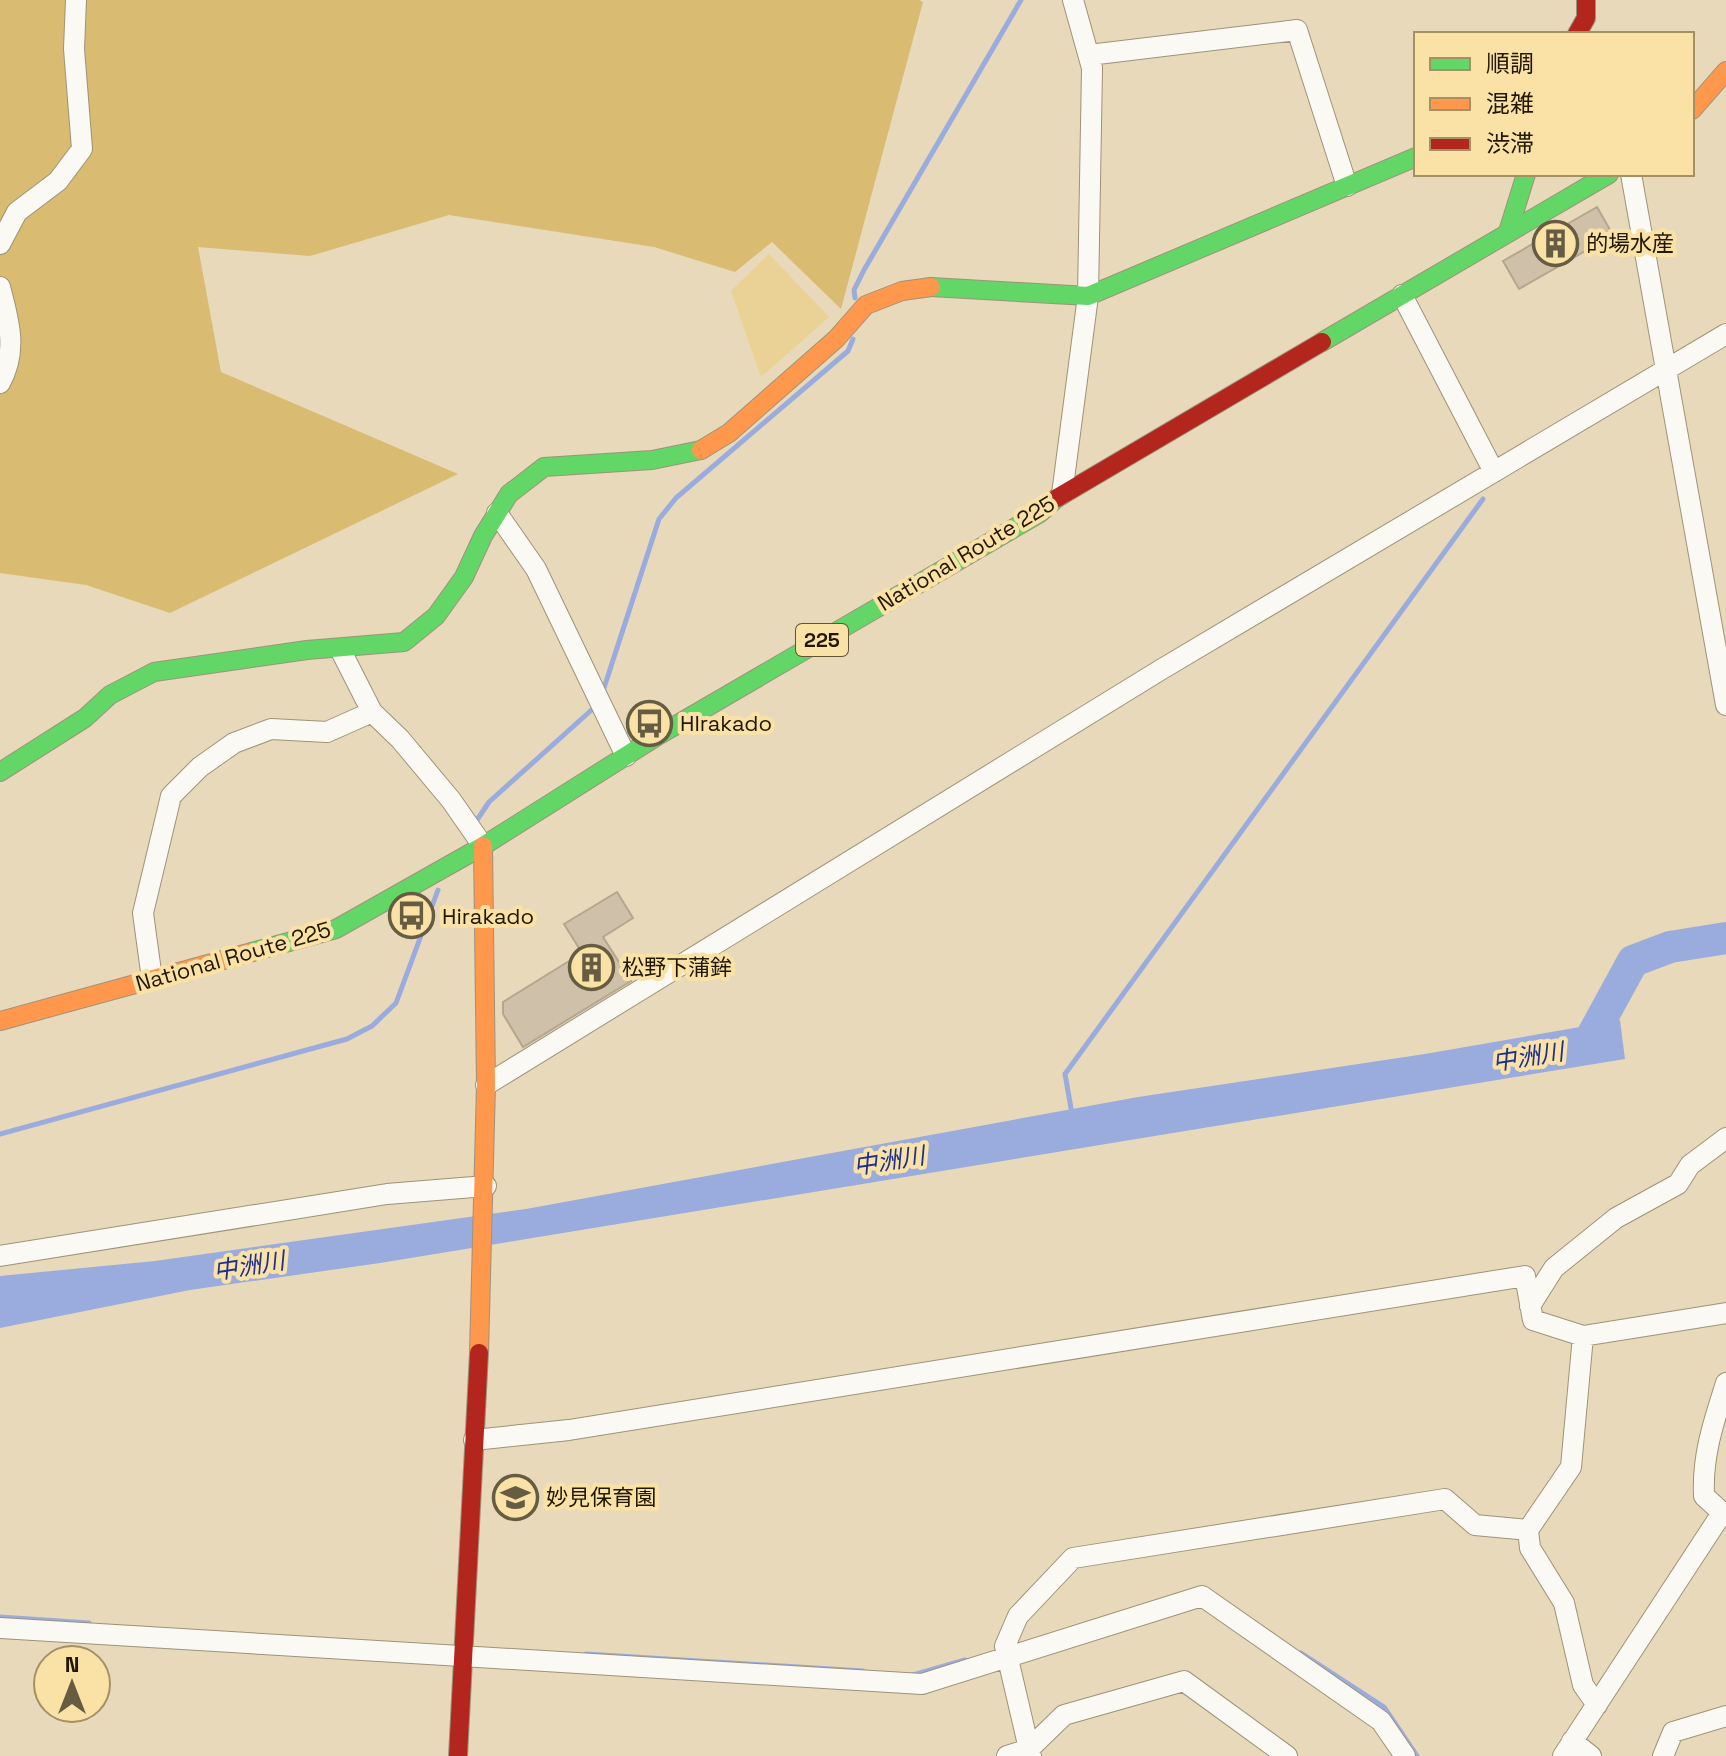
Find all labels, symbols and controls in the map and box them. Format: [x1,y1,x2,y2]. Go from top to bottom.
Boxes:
legend [1414,32,1694,176]
text: 順調 [1486,48,1534,79]
text: 混雑 [1486,88,1534,119]
text: 渋滞 [1486,128,1534,159]
building icon: 的場水産 [1531,219,1579,267]
place label: 的場水産 [1586,229,1674,257]
street label: National Route 225 [872,489,1060,617]
road number: 225 [796,624,848,656]
bus stop icon: HIrakado [625,699,673,747]
place label: HIrakado [680,709,772,737]
bus stop icon: Hirakado [387,892,435,940]
place label: Hirakado [442,902,534,930]
street label: National Route 225 [132,915,334,997]
building icon: 松野下蒲鉾 [567,943,615,991]
place label: 松野下蒲鉾 [622,953,732,981]
water label: 中洲川 [1490,1035,1569,1077]
water label: 中洲川 [851,1139,930,1181]
water label: 中洲川 [211,1244,290,1286]
school or university icon: 妙見保育園 [491,1473,539,1521]
place label: 妙見保育園 [546,1483,656,1511]
north arrow [32,1644,112,1724]
text: N [65,1650,79,1678]

